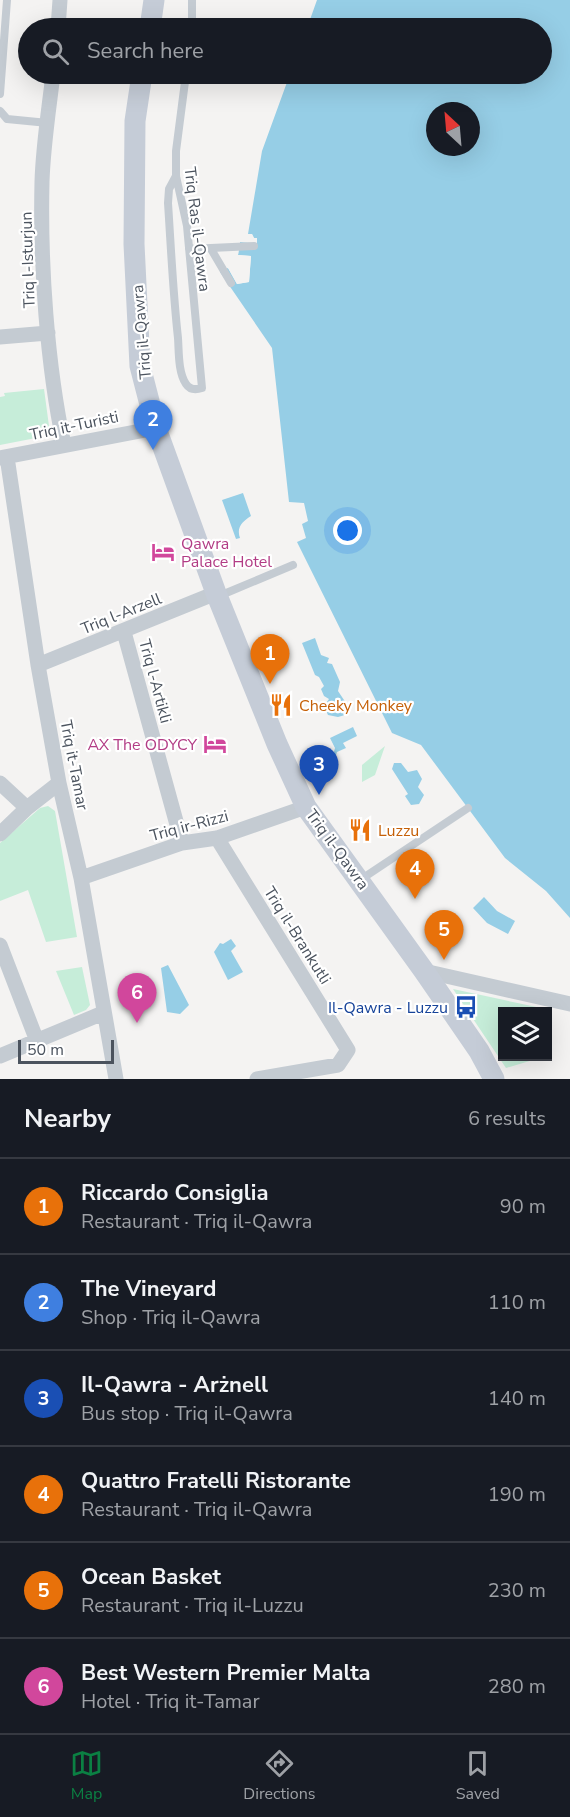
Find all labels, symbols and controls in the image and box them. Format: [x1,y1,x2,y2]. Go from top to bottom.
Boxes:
search box [18,18,552,84]
icon: search [39,35,72,68]
text: Search here [87,36,204,66]
north arrow [426,102,480,156]
street label: Triq Ras il-Qawra [178,165,216,293]
street label: Triq l-Isturjun [15,211,41,309]
street label: Triq il-Qawra [127,284,157,380]
pin: 2 [134,400,172,450]
street label: Triq it-Turisti [28,406,121,446]
your location [333,516,362,545]
place label: Qawra Palace Hotel [181,533,272,573]
hotel icon: Qawra Palace Hotel [150,539,176,565]
street label: Triq l-Arzell [78,588,165,640]
pin: 1 [250,634,290,684]
street label: Triq l-Artikli [133,637,177,726]
restaurant icon: Cheeky Monkey [268,692,294,718]
place label: Cheeky Monkey [299,695,413,717]
street label: Triq it-Tamar [55,718,94,812]
hotel icon: AX The ODYCY [202,731,228,757]
place label: AX The ODYCY [87,734,197,756]
pin: 3 [300,746,338,795]
street label: Triq ir-Rizzi [148,805,231,847]
street label: Triq il-Qawra [300,805,374,894]
restaurant icon: Luzzu [347,817,373,843]
place label: Luzzu [378,820,419,842]
pin: 4 [396,850,434,899]
street label: Triq il-Brankutli [258,882,336,989]
pin: 5 [424,910,464,960]
pin: 6 [118,974,156,1023]
bus stop icon: Il-Qawra - Luzzu [453,994,479,1020]
place label: Il-Qawra - Luzzu [328,997,448,1019]
map controls [498,1007,552,1061]
button: layers [498,1007,552,1061]
scale bar [18,1037,114,1064]
text: 50 m [27,1039,64,1061]
text: Nearby [24,1101,111,1136]
text: 6 results [468,1105,546,1132]
text: Riccardo Consiglia [81,1178,269,1208]
text: 1 [38,1193,50,1220]
text: 90 m [500,1193,546,1220]
text: Restaurant · Triq il-Qawra [81,1208,312,1235]
text: The Vineyard [81,1274,216,1304]
text: 2 [38,1289,50,1316]
text: 110 m [488,1289,546,1316]
text: Shop · Triq il-Qawra [81,1304,261,1331]
text: Il-Qawra - Arżnell [81,1370,268,1400]
text: 3 [38,1385,50,1412]
text: 140 m [488,1385,546,1412]
text: Bus stop · Triq il-Qawra [81,1400,293,1427]
text: Quattro Fratelli Ristorante [81,1466,351,1496]
text: 4 [38,1481,50,1508]
text: 190 m [488,1481,546,1508]
text: Restaurant · Triq il-Qawra [81,1496,312,1523]
text: Ocean Basket [81,1562,221,1592]
text: 5 [38,1577,50,1604]
text: 230 m [488,1577,546,1604]
text: Restaurant · Triq il-Luzzu [81,1592,304,1619]
text: Best Western Premier Malta [81,1658,371,1688]
text: 6 [38,1673,50,1700]
text: 280 m [488,1673,546,1700]
text: Hotel · Triq it-Tamar [81,1688,260,1715]
tab: Map [70,1747,103,1805]
tab: Directions [243,1747,315,1805]
tab: Saved [456,1747,500,1805]

